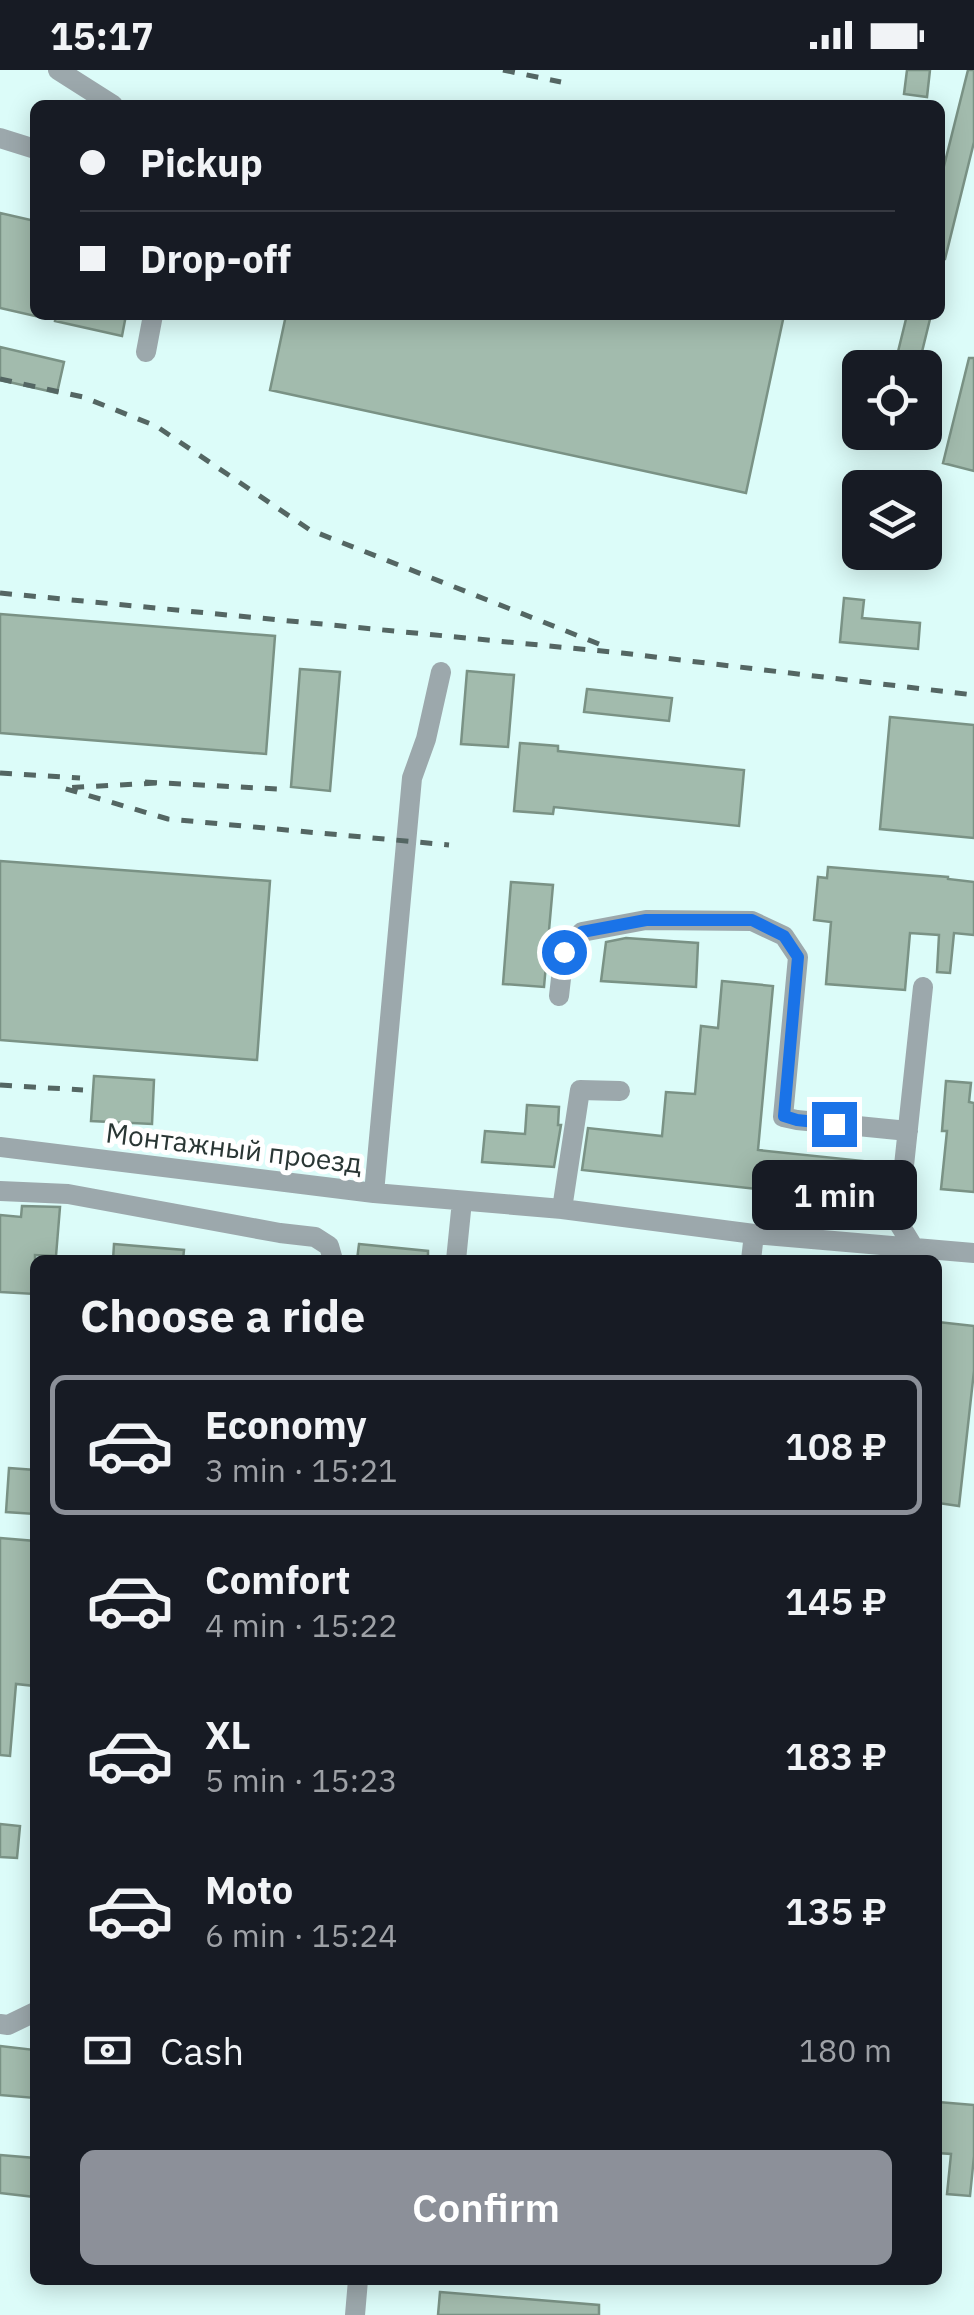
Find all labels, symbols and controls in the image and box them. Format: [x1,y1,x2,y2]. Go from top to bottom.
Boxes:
text: 15:17 [50,11,154,60]
text: Pickup [140,138,263,187]
text: Drop-off [140,234,291,283]
map controls [842,350,942,570]
button: locate [842,350,942,450]
button: layers [842,470,942,570]
route start [542,930,587,975]
route end [812,1102,857,1147]
street label: Монтажный проезд [104,1113,364,1182]
callout: 1 min [752,1159,916,1229]
text: 1 min [793,1174,876,1216]
text: Choose a ride [80,1286,365,1344]
icon: car [85,1400,175,1490]
text: Economy [205,1400,367,1449]
text: 108 ₽ [785,1421,887,1470]
text: 3 min · 15:21 [205,1449,398,1491]
icon: car [85,1555,175,1645]
text: Comfort [205,1555,350,1604]
text: 145 ₽ [785,1576,887,1625]
text: 4 min · 15:22 [205,1604,398,1646]
icon: car [85,1710,175,1800]
text: XL [205,1710,251,1759]
text: 183 ₽ [785,1731,887,1780]
text: 5 min · 15:23 [205,1759,398,1801]
icon: car [85,1865,175,1955]
text: Moto [205,1865,293,1914]
text: 135 ₽ [785,1886,887,1935]
text: 6 min · 15:24 [205,1914,398,1956]
icon: cash [80,2023,135,2078]
text: Cash [160,2026,244,2075]
text: 180 m [799,2029,892,2071]
button: Confirm [80,2150,892,2265]

